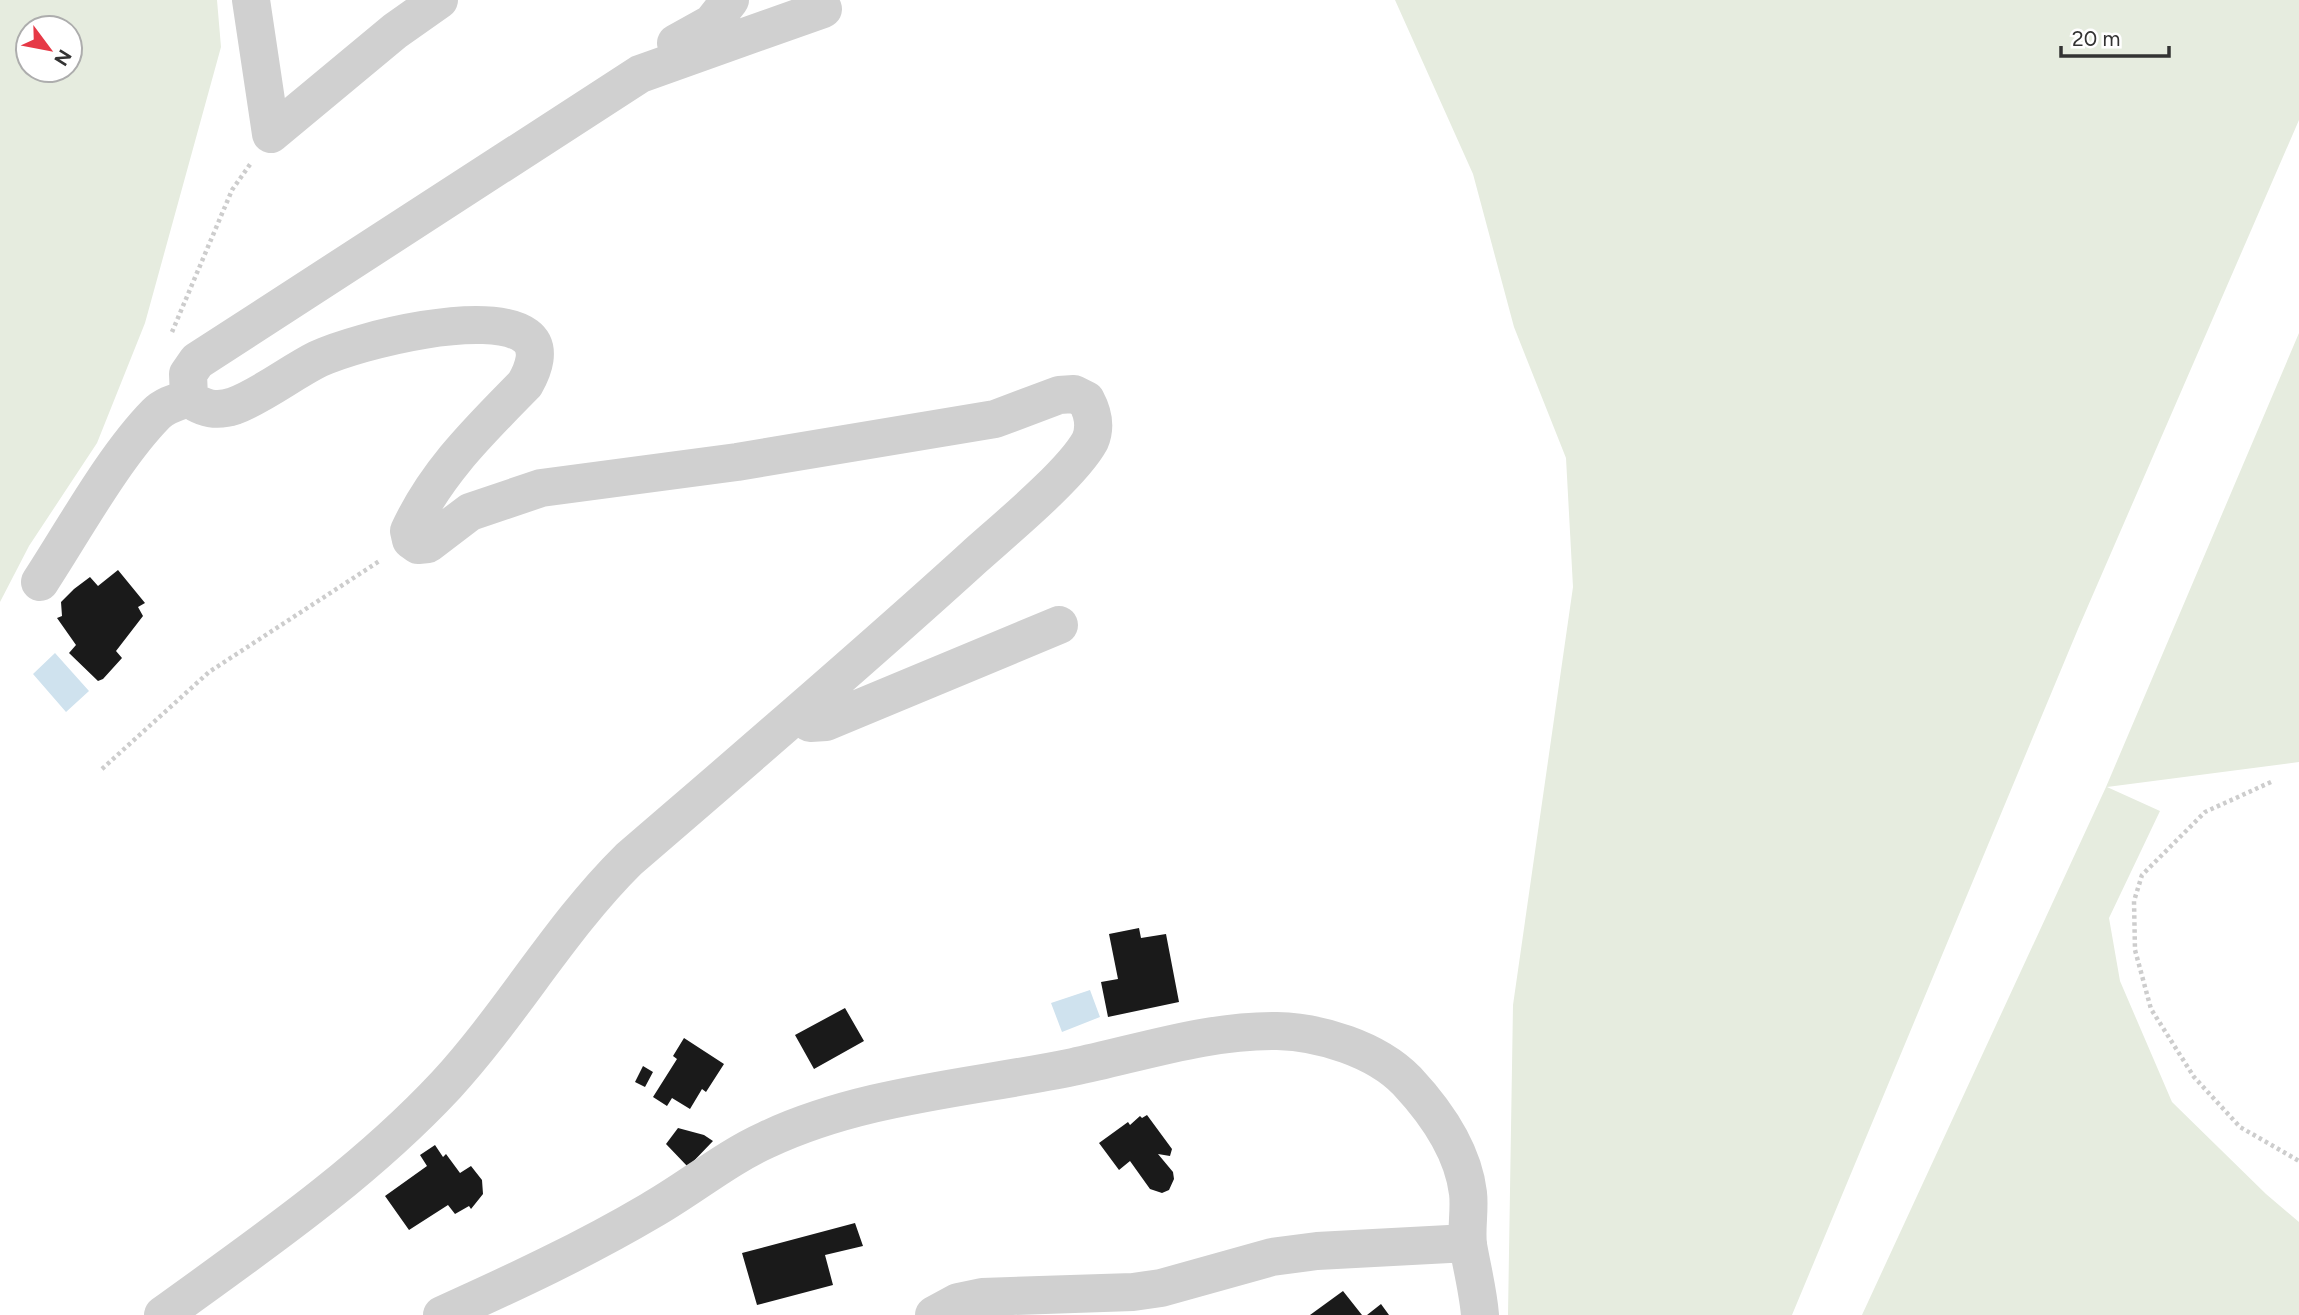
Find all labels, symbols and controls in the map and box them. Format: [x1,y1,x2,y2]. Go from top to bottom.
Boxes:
north arrow [14,14,84,84]
scale bar [2061,14,2170,58]
text: 20 m [2072,26,2120,51]
text: N [49,45,77,70]

